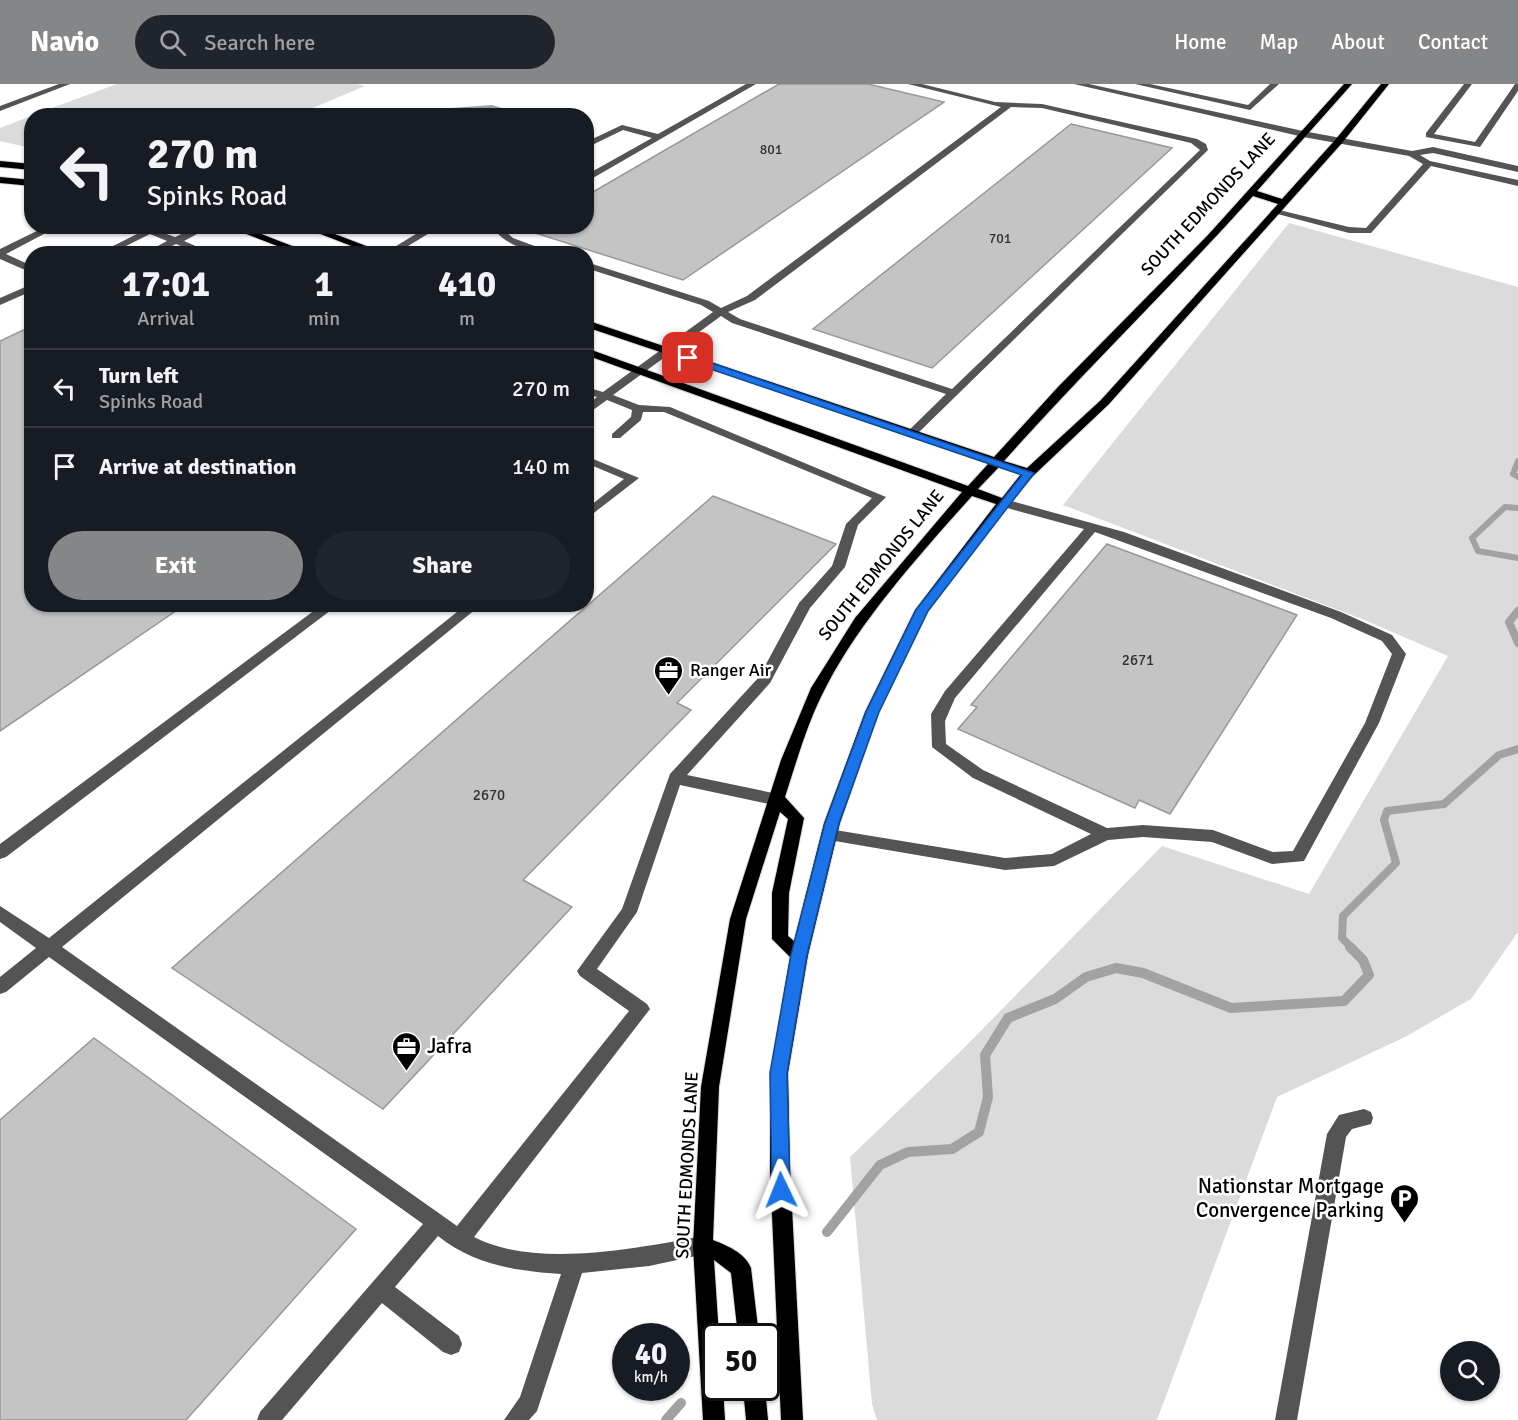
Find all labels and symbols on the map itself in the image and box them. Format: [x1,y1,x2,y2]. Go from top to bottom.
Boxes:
street label: SOUTH EDMONDS LANE [1136,128,1280,280]
house number: 801 [760,141,782,158]
house number: 701 [989,230,1011,247]
pin [662,332,713,383]
street label: SOUTH EDMONDS LANE [813,485,949,645]
house number: 2671 [1122,651,1154,669]
office icon: Ranger Air [653,654,685,696]
place label: Ranger Air [690,659,772,681]
house number: 2670 [473,786,505,804]
office icon: Jafra [390,1030,422,1072]
place label: Jafra [427,1033,472,1059]
street label: SOUTH EDMONDS LANE [671,1071,703,1259]
position arrow [749,1158,813,1222]
place label: Nationstar Mortgage Convergence Parking [1196,1173,1384,1223]
parking icon: Nationstar Mortgage Convergence Parking [1389,1182,1421,1224]
speed limit sign: 50 [702,1323,780,1401]

